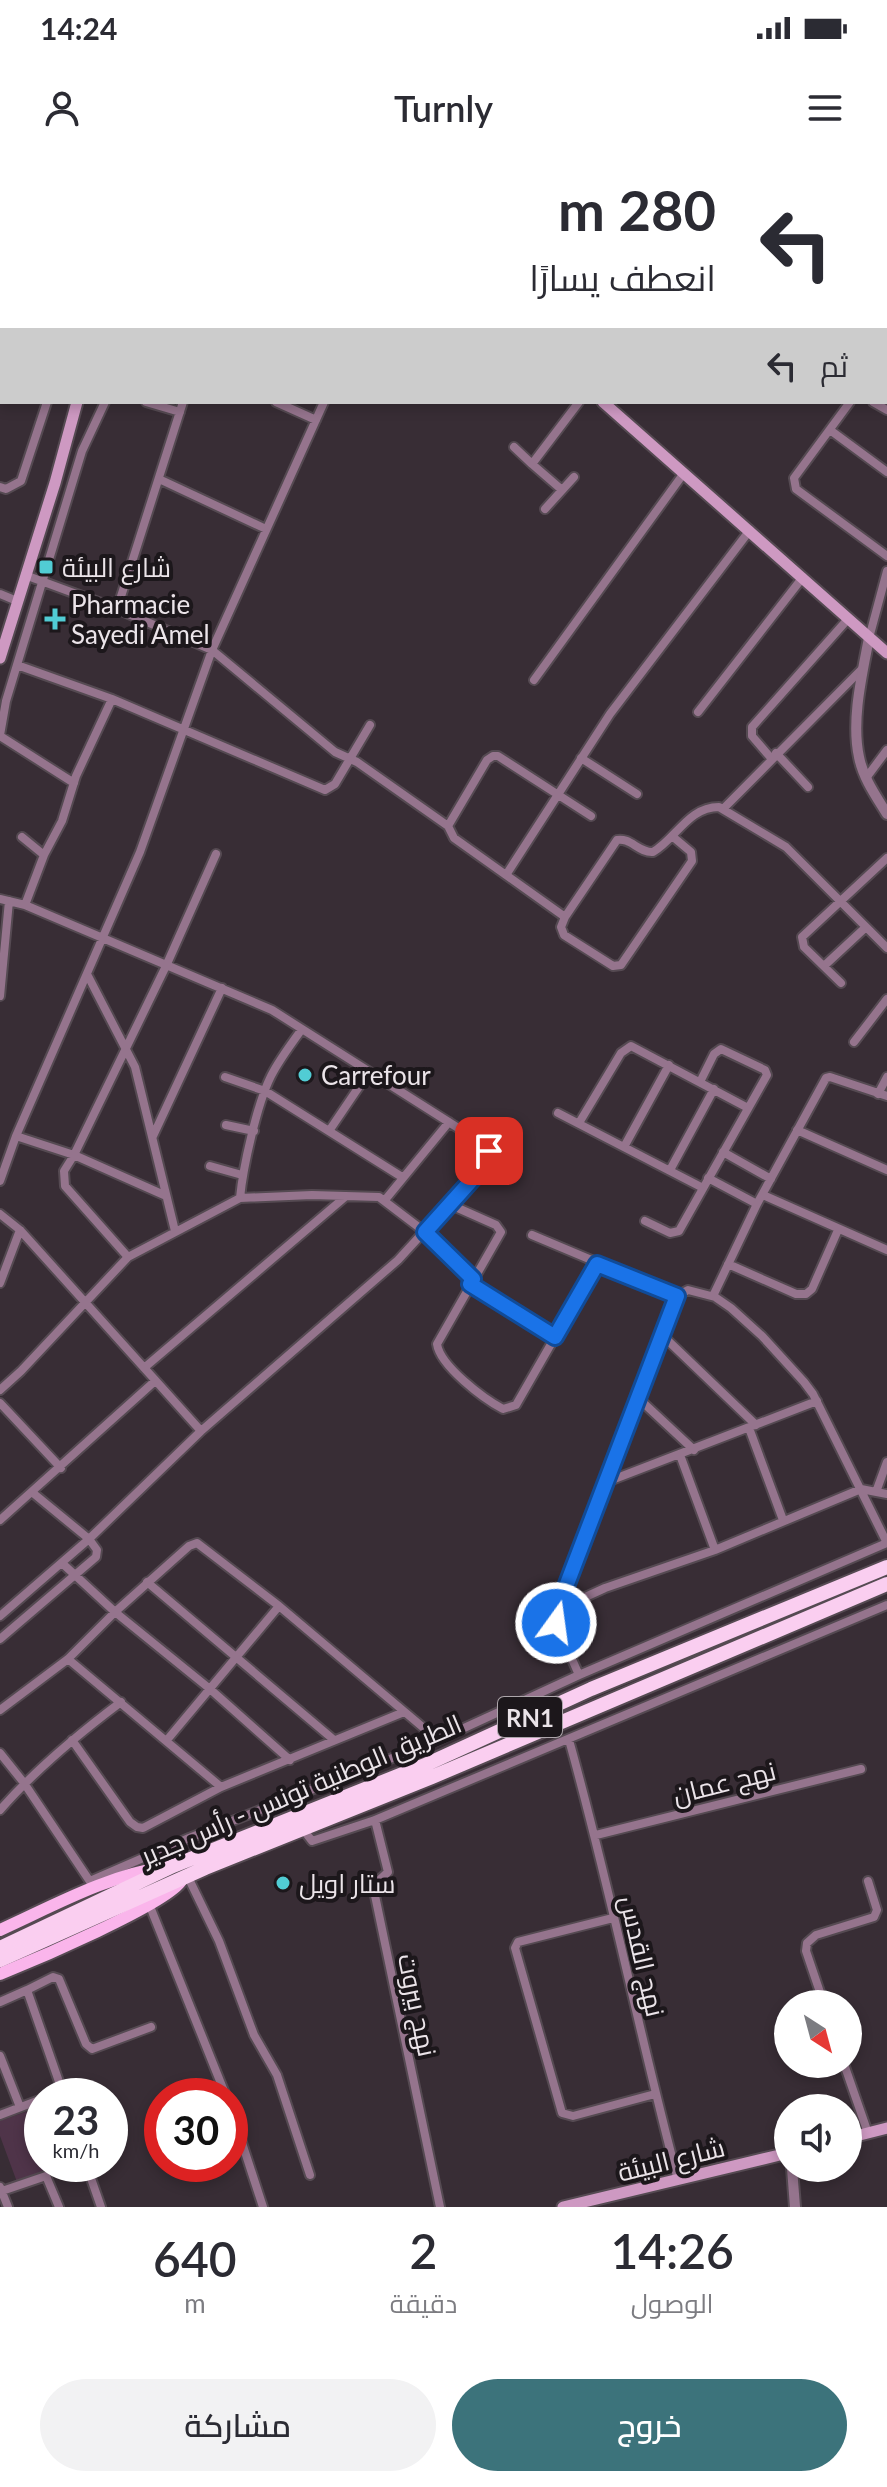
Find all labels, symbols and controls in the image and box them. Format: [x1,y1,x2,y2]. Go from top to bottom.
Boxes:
text: 14:24 [40,10,117,46]
icon: person [40,86,84,130]
text: Turnly [394,86,493,130]
icon: menu [803,86,847,130]
text: 280 m [558,176,716,243]
icon: left [744,192,848,296]
text: انعطف يسارًا [529,255,716,299]
icon: left [760,344,804,388]
text: ثم [820,347,848,383]
place label: شارع البيئة [62,551,171,585]
marker: شارع البيئة [37,558,55,576]
place label: Pharmacie Sayedi Amel [71,588,210,650]
marker: Pharmacie Sayedi Amel [46,610,64,628]
place label: Carrefour [321,1059,431,1091]
marker: Carrefour [296,1066,314,1084]
pin [455,1117,523,1185]
icon: arrive [467,1129,511,1173]
position arrow [514,1581,598,1665]
road number: RN1 [498,1697,562,1737]
street label: الطريق الوطنية تونس - رأس جدير [134,1707,467,1873]
street label: نهج عمان [669,1754,779,1812]
place label: ستار اويل [299,1867,396,1900]
marker: ستار اويل [274,1874,292,1892]
street label: نهج القدس [612,1892,672,2020]
street label: نهج بيروت [390,1951,444,2060]
north arrow [774,1990,862,2078]
map controls [774,1990,862,2182]
speed limit sign: 30 [144,2078,248,2182]
button: sound [774,2094,862,2182]
text: 23 [53,2096,99,2144]
street label: شارع البيئة [614,2130,728,2190]
text: km/h [53,2138,99,2162]
text: 2 [410,2222,437,2279]
text: 14:26 [610,2222,734,2279]
text: 640 [153,2230,237,2287]
text: m [184,2287,206,2319]
text: دقيقة [390,2287,457,2319]
text: الوصول [631,2287,714,2319]
button: مشاركة [40,2379,436,2471]
button: خروج [452,2379,847,2471]

